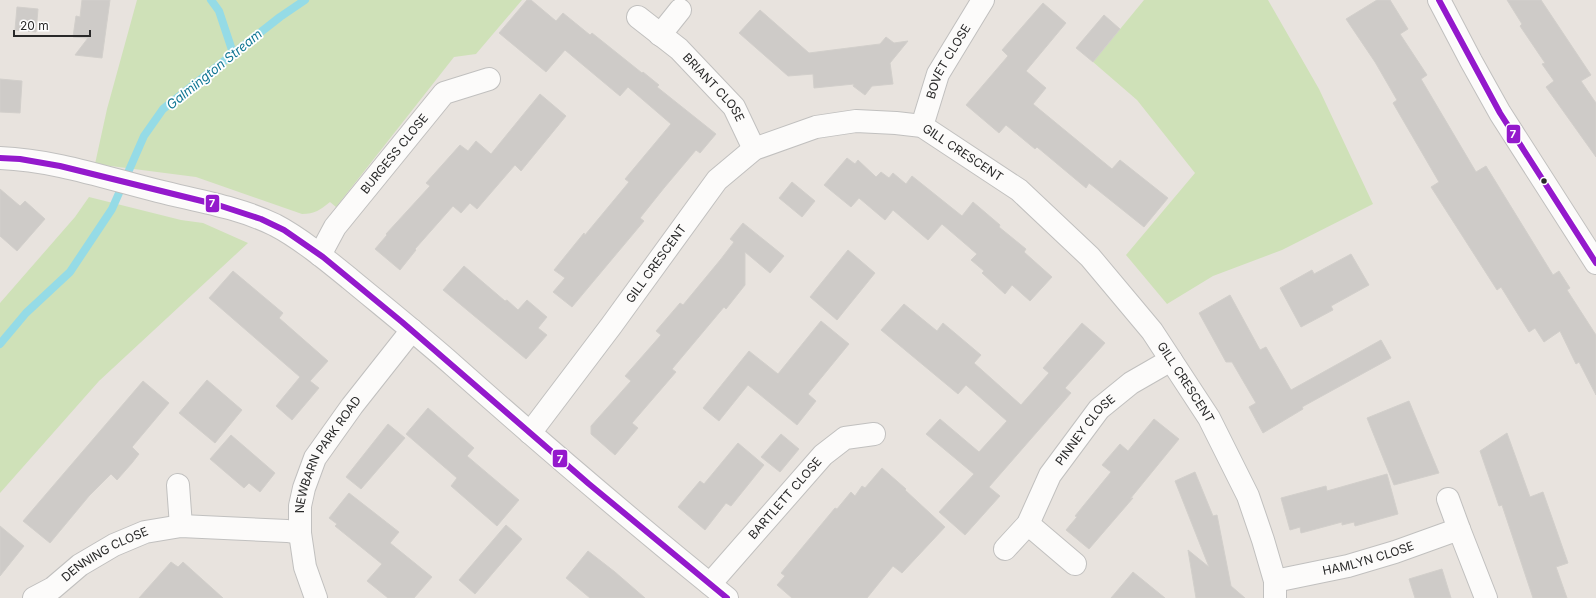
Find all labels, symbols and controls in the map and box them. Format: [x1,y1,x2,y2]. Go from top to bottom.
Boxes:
scale bar [14,12,90,38]
text: 20 m [20,18,49,33]
street label: BOVET CLOSE [923,21,974,101]
water label: Galmington Stream [163,26,265,112]
street label: BRIANT CLOSE [680,50,748,124]
street label: BURGESS CLOSE [357,111,431,197]
street label: GILL CRESCENT [920,120,1006,184]
line badge: 7 [1506,124,1521,144]
text: 7 [1510,127,1516,141]
unlabelled marker [1539,176,1549,186]
line badge: 7 [205,194,220,213]
text: 7 [209,196,215,210]
street label: GILL CRESCENT [622,221,689,306]
street label: GILL CRESCENT [1154,339,1218,425]
street label: PINNEY CLOSE [1052,391,1118,468]
street label: NEWBARN PARK ROAD [292,393,364,513]
line badge: 7 [552,449,568,468]
text: 7 [557,452,563,466]
street label: BARTLETT CLOSE [745,454,825,542]
street label: DENNING CLOSE [58,523,150,585]
street label: HAMLYN CLOSE [1321,538,1416,578]

